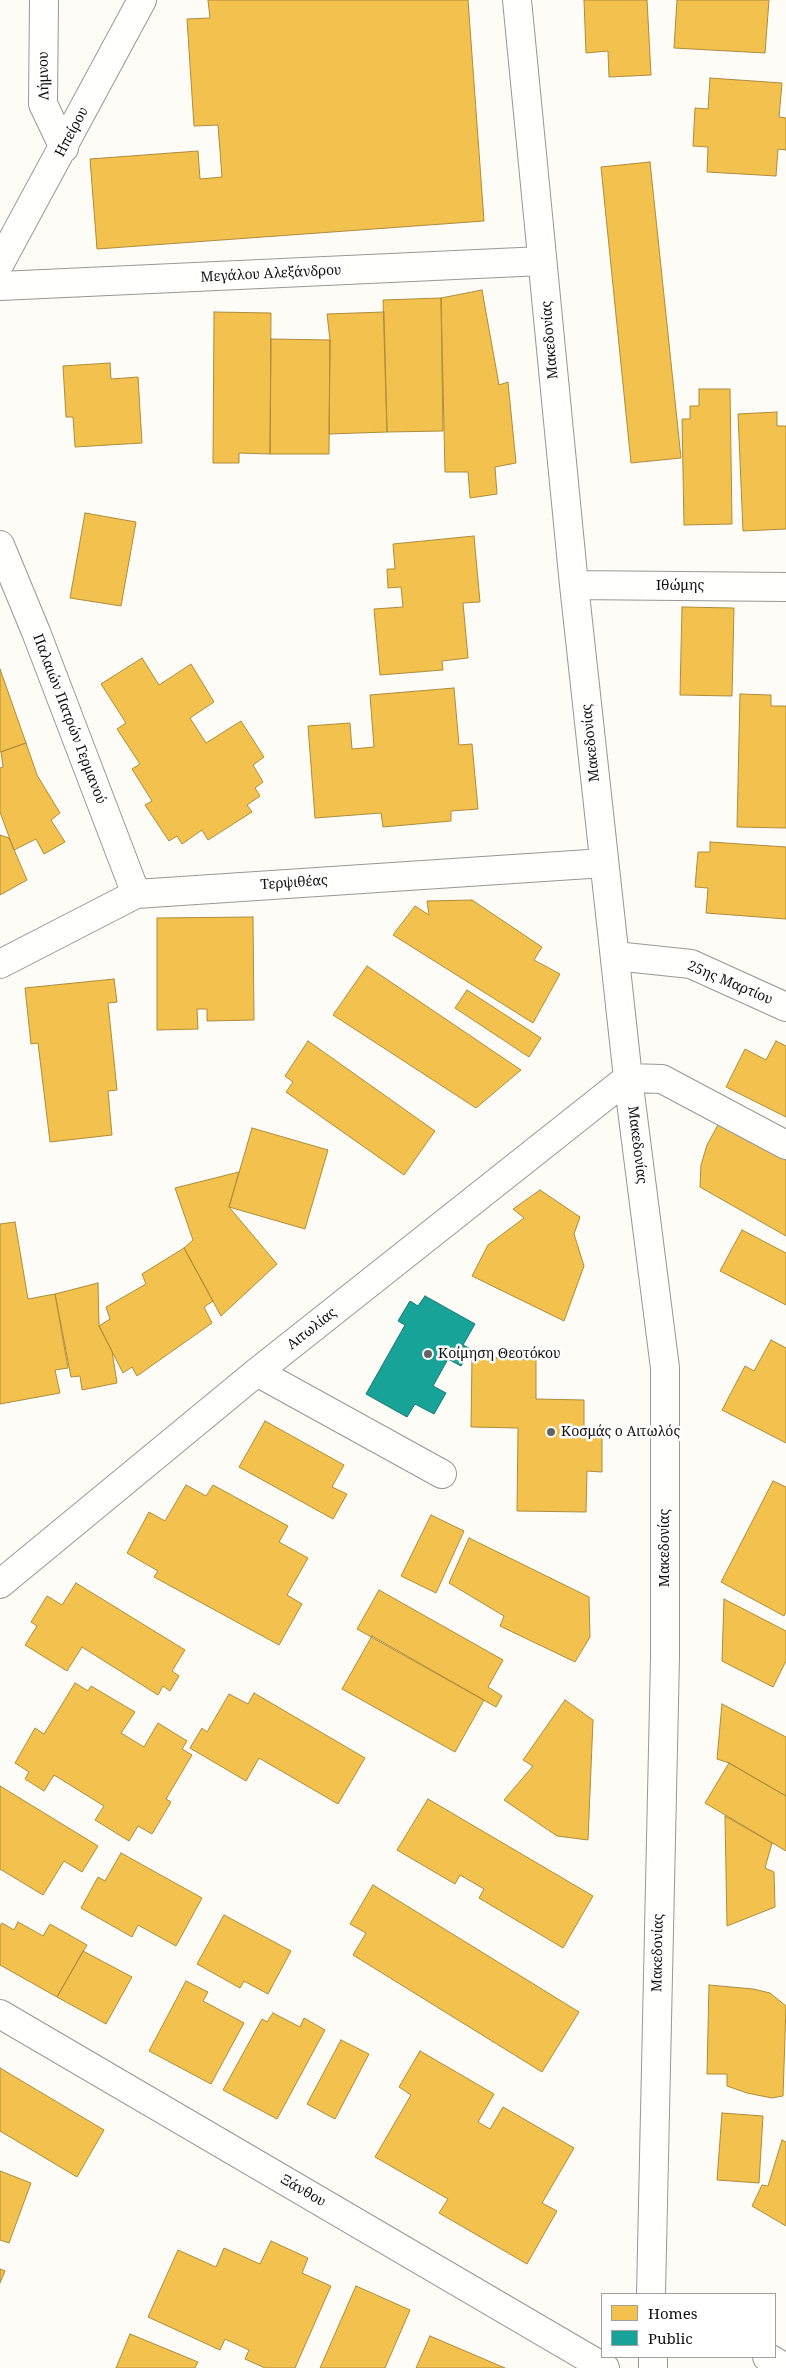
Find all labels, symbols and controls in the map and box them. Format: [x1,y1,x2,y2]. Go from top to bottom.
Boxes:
street label: Λήμνου [35,51,53,101]
street label: Ηπείρου [52,104,92,160]
street label: Μεγάλου Αλεξάνδρου [200,262,342,286]
street label: Μακεδονίας [538,300,562,380]
street label: Ιθώμης [656,578,704,594]
street label: Παλαιών Πατρών Γερμανού [29,632,109,806]
street label: Μακεδονίας [579,703,603,783]
street label: Τερψιθέας [260,872,328,894]
street label: 25ης Μαρτίου [685,958,775,1008]
street label: Μακεδονίας [624,1105,650,1185]
street label: Αιτωλίας [284,1304,340,1354]
place label: Κοίμηση Θεοτόκου [438,1346,561,1362]
marker: Κοίμηση Θεοτόκου [422,1348,434,1360]
place label: Κοσμάς ο Αιτωλός [561,1424,680,1440]
marker: Κοσμάς ο Αιτωλός [545,1426,557,1438]
street label: Μακεδονίας [657,1509,673,1587]
street label: Μακεδονίας [649,1914,667,1992]
street label: Ξάνθου [277,2171,329,2211]
legend [601,2293,776,2358]
text: Homes [648,2303,698,2323]
text: Public [648,2328,693,2348]

